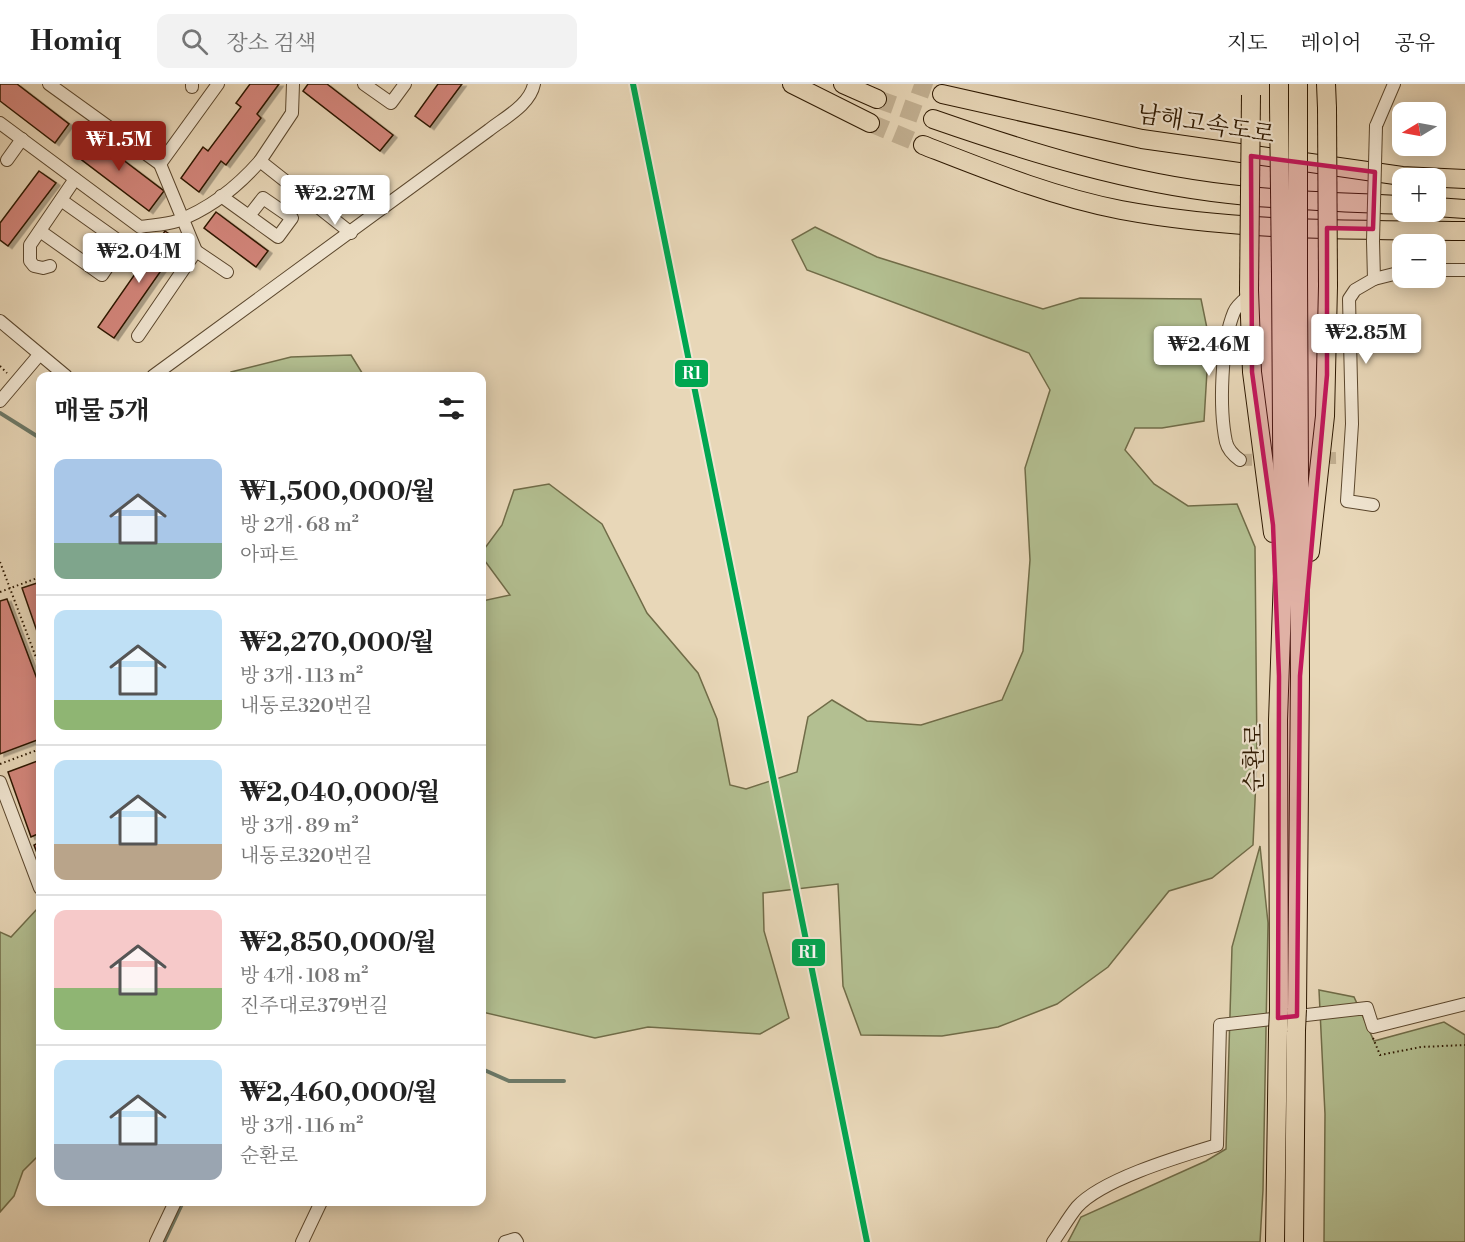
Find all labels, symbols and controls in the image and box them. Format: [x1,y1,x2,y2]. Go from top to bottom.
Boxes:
search box [157,14,577,68]
text: Homiq [30,24,121,59]
icon: search [178,25,211,58]
text: 장소 검색 [226,30,316,57]
text: 지도 [1227,31,1268,57]
text: 레이어 [1301,31,1361,57]
text: 공유 [1394,31,1435,57]
street label: 남해고속도로 [1135,99,1277,151]
north arrow [1392,102,1446,156]
map controls [1392,102,1446,288]
pin: ₩1.5M [77,121,161,172]
text: ₩1.5M [86,128,152,153]
button: + [1392,168,1446,222]
pin: ₩2.27M [286,175,384,226]
text: ₩2.27M [295,182,375,207]
pin: ₩2.04M [90,233,188,284]
button: − [1392,234,1446,288]
text: ₩2.04M [97,240,181,265]
pin: ₩2.85M [1317,314,1415,365]
text: ₩2.85M [1325,321,1407,346]
pin: ₩2.46M [1160,326,1258,377]
text: ₩2.46M [1168,333,1250,358]
line badge: R1 [674,359,709,388]
text: R1 [682,364,702,384]
icon: filters [435,392,468,425]
text: 매물 5개 [54,395,150,427]
text: ₩1,500,000/월 [240,476,435,508]
icon: home [102,483,174,555]
text: 방 2개 · 68 m² [240,513,359,538]
text: 아파트 [240,543,298,568]
text: ₩2,270,000/월 [240,627,434,659]
icon: home [102,634,174,706]
text: 방 3개 · 113 m² [240,664,363,689]
text: 내동로320번길 [240,694,372,719]
street label: 순환로 [1240,723,1270,793]
text: ₩2,040,000/월 [240,777,440,809]
icon: home [102,784,174,856]
text: 방 3개 · 89 m² [240,814,358,839]
text: 내동로320번길 [240,844,372,869]
text: ₩2,850,000/월 [240,927,437,959]
icon: home [102,934,174,1006]
line badge: R1 [791,938,826,967]
text: R1 [798,943,818,963]
text: 방 4개 · 108 m² [240,964,368,989]
text: 진주대로379번길 [240,994,388,1019]
text: ₩2,460,000/월 [240,1077,438,1109]
icon: home [102,1084,174,1156]
text: 방 3개 · 116 m² [240,1114,363,1139]
text: 순환로 [240,1144,298,1169]

